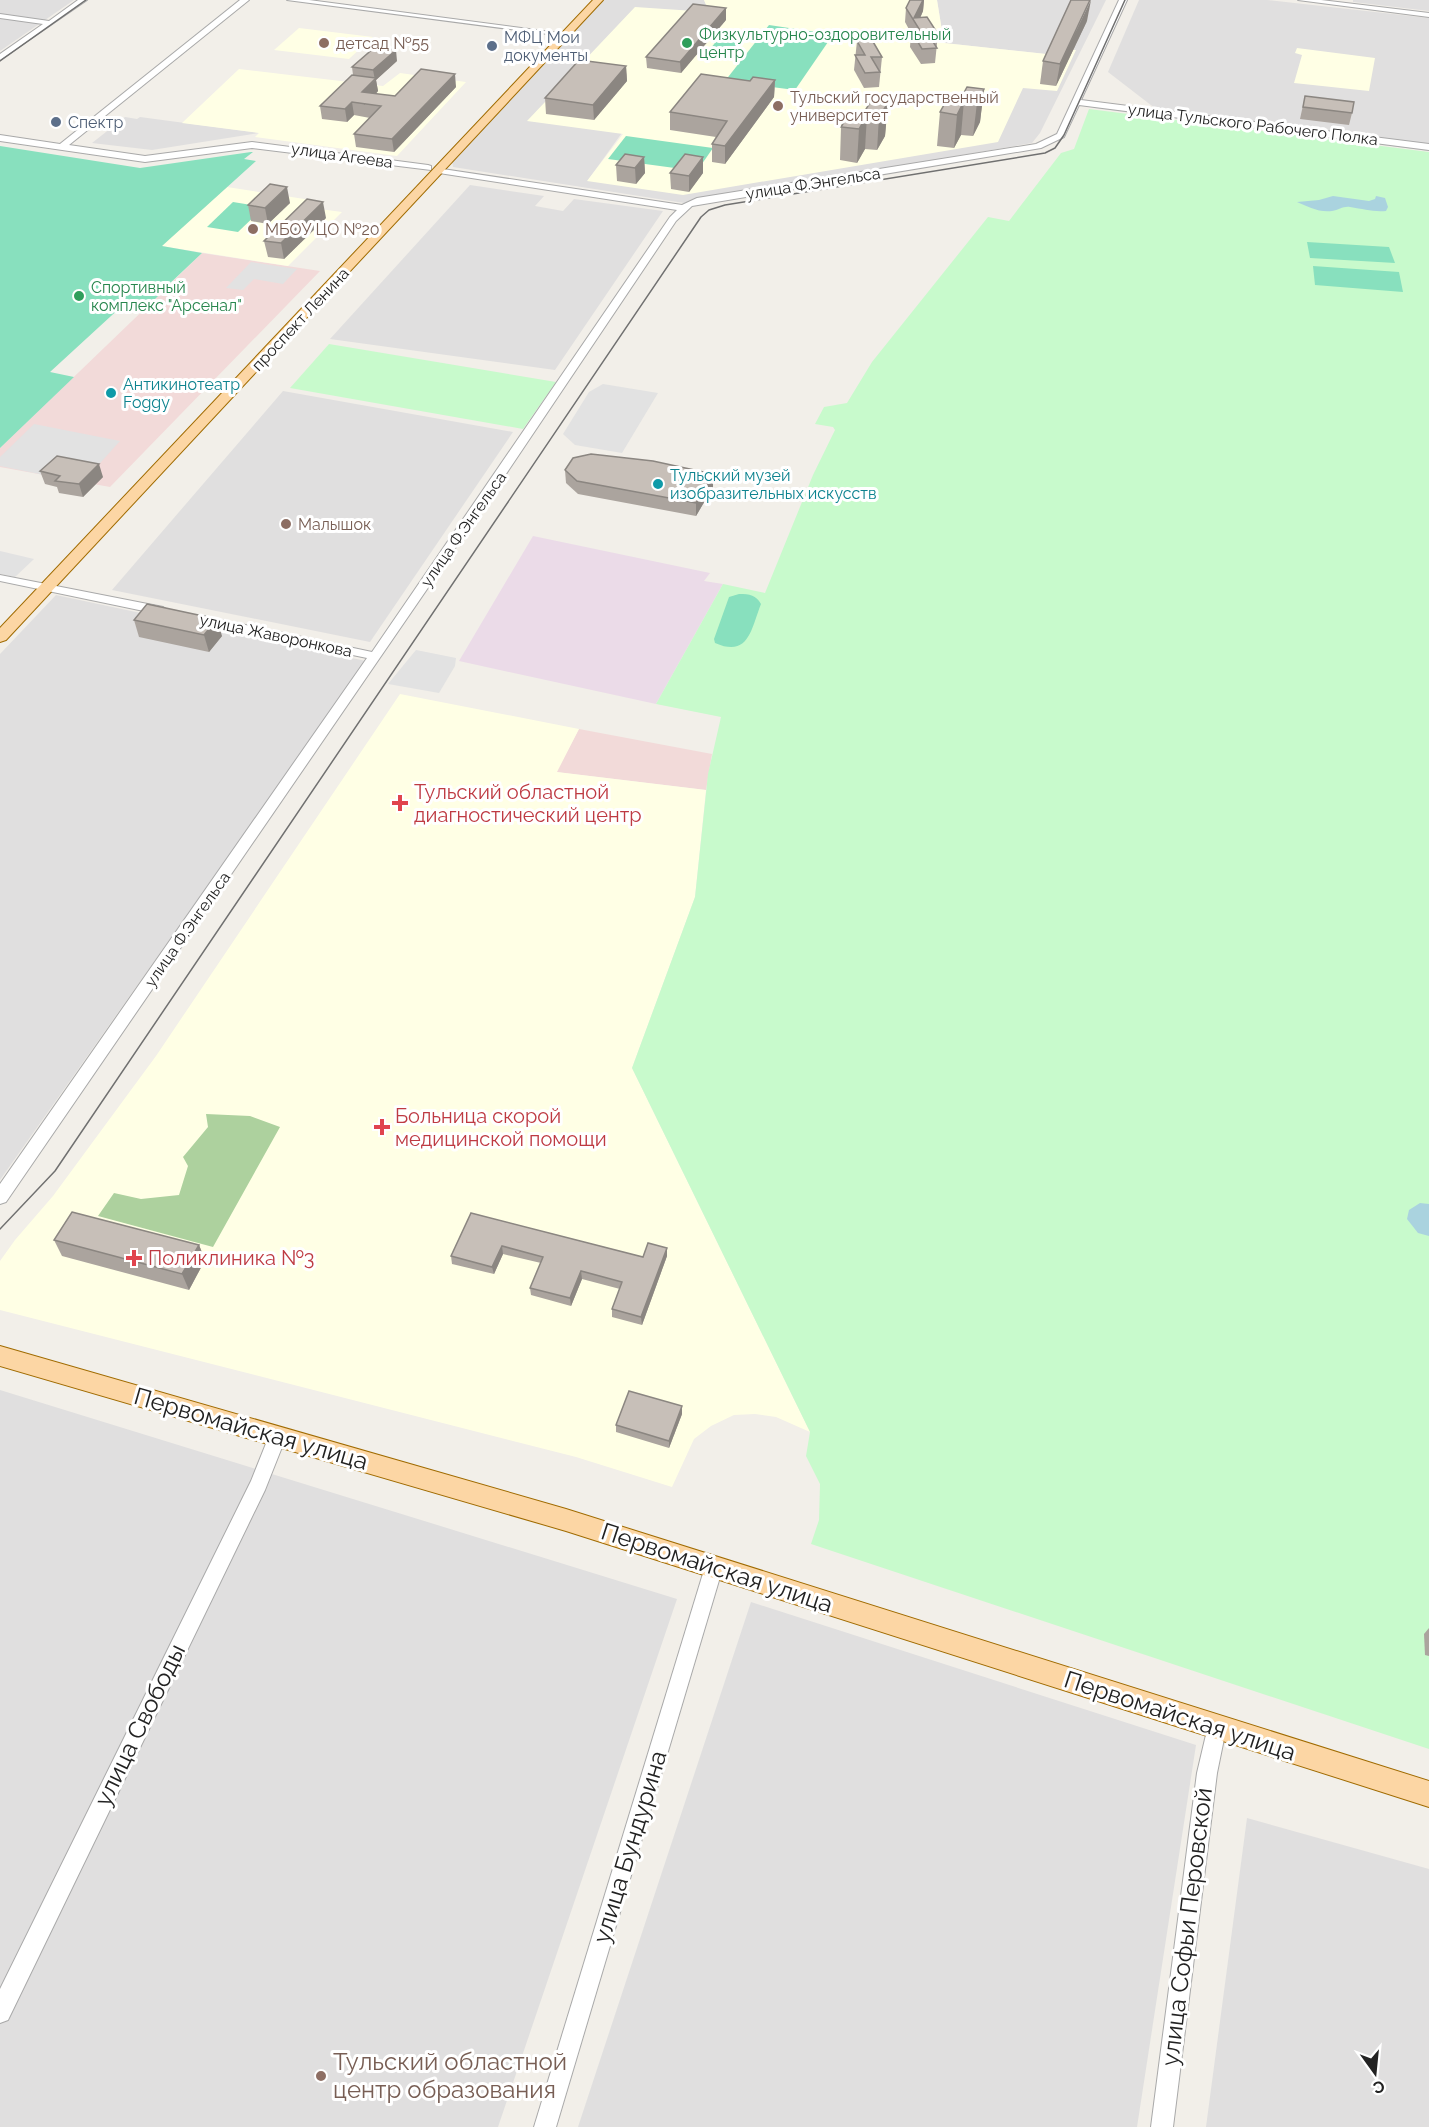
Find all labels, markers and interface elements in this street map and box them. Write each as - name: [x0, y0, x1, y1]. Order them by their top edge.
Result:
- place label: Физкультурно-оздоровительный центр: [699, 25, 951, 62]
- place label: МФЦ Мои документы: [504, 28, 588, 65]
- place label: детсад №55: [336, 34, 429, 53]
- marker: детсад №55: [317, 36, 331, 50]
- marker: Физкультурно-оздоровительный центр: [680, 36, 694, 50]
- marker: МФЦ Мои документы: [485, 39, 499, 53]
- place label: Тульский государственный университет: [790, 88, 999, 125]
- marker: Тульский государственный университет: [771, 99, 785, 113]
- street label: улица Тульского Рабочего Полка: [1127, 100, 1379, 149]
- place label: Спектр: [68, 113, 123, 132]
- marker: Спектр: [49, 115, 63, 129]
- street label: улица Агеева: [290, 139, 394, 172]
- street label: улица Ф.Энгельса: [744, 163, 882, 204]
- place label: МБОУ ЦО №20: [265, 220, 380, 239]
- marker: МБОУ ЦО №20: [246, 222, 260, 236]
- street label: проспект Ленина: [248, 264, 353, 375]
- place label: Спортивный комплекс "Арсенал": [91, 278, 242, 315]
- marker: Спортивный комплекс "Арсенал": [72, 289, 86, 303]
- place label: Антикинотеатр Foggy: [123, 375, 240, 412]
- marker: Антикинотеатр Foggy: [104, 386, 118, 400]
- place label: Тульский музей изобразительных искусств: [670, 466, 877, 503]
- street label: улица Ф.Энгельса: [417, 468, 510, 590]
- marker: Тульский музей изобразительных искусств: [651, 477, 665, 491]
- place label: Малышок: [298, 515, 371, 534]
- marker: Малышок: [279, 517, 293, 531]
- street label: улица Жаворонкова: [198, 610, 354, 661]
- place label: Тульский областной диагностический центр: [414, 780, 642, 827]
- marker: Тульский областной диагностический центр: [391, 794, 409, 812]
- street label: улица Ф.Энгельса: [141, 868, 234, 990]
- place label: Больница скорой медицинской помощи: [395, 1104, 607, 1151]
- marker: Больница скорой медицинской помощи: [373, 1118, 391, 1136]
- place label: Поликлиника №3: [148, 1246, 314, 1270]
- marker: Поликлиника №3: [125, 1249, 143, 1267]
- street label: Первомайская улица: [131, 1381, 371, 1476]
- street label: Первомайская улица: [598, 1516, 837, 1619]
- street label: улица Свободы: [88, 1639, 191, 1811]
- street label: Первомайская улица: [1061, 1664, 1300, 1767]
- street label: улица Бундурина: [586, 1747, 673, 1947]
- street label: улица Софьи Перовской: [1155, 1786, 1218, 2068]
- north arrow: [1345, 2043, 1405, 2103]
- place label: Тульский областной центр образования: [333, 2047, 567, 2104]
- marker: Тульский областной центр образования: [314, 2069, 328, 2083]
- text: С: [1371, 2076, 1387, 2098]

